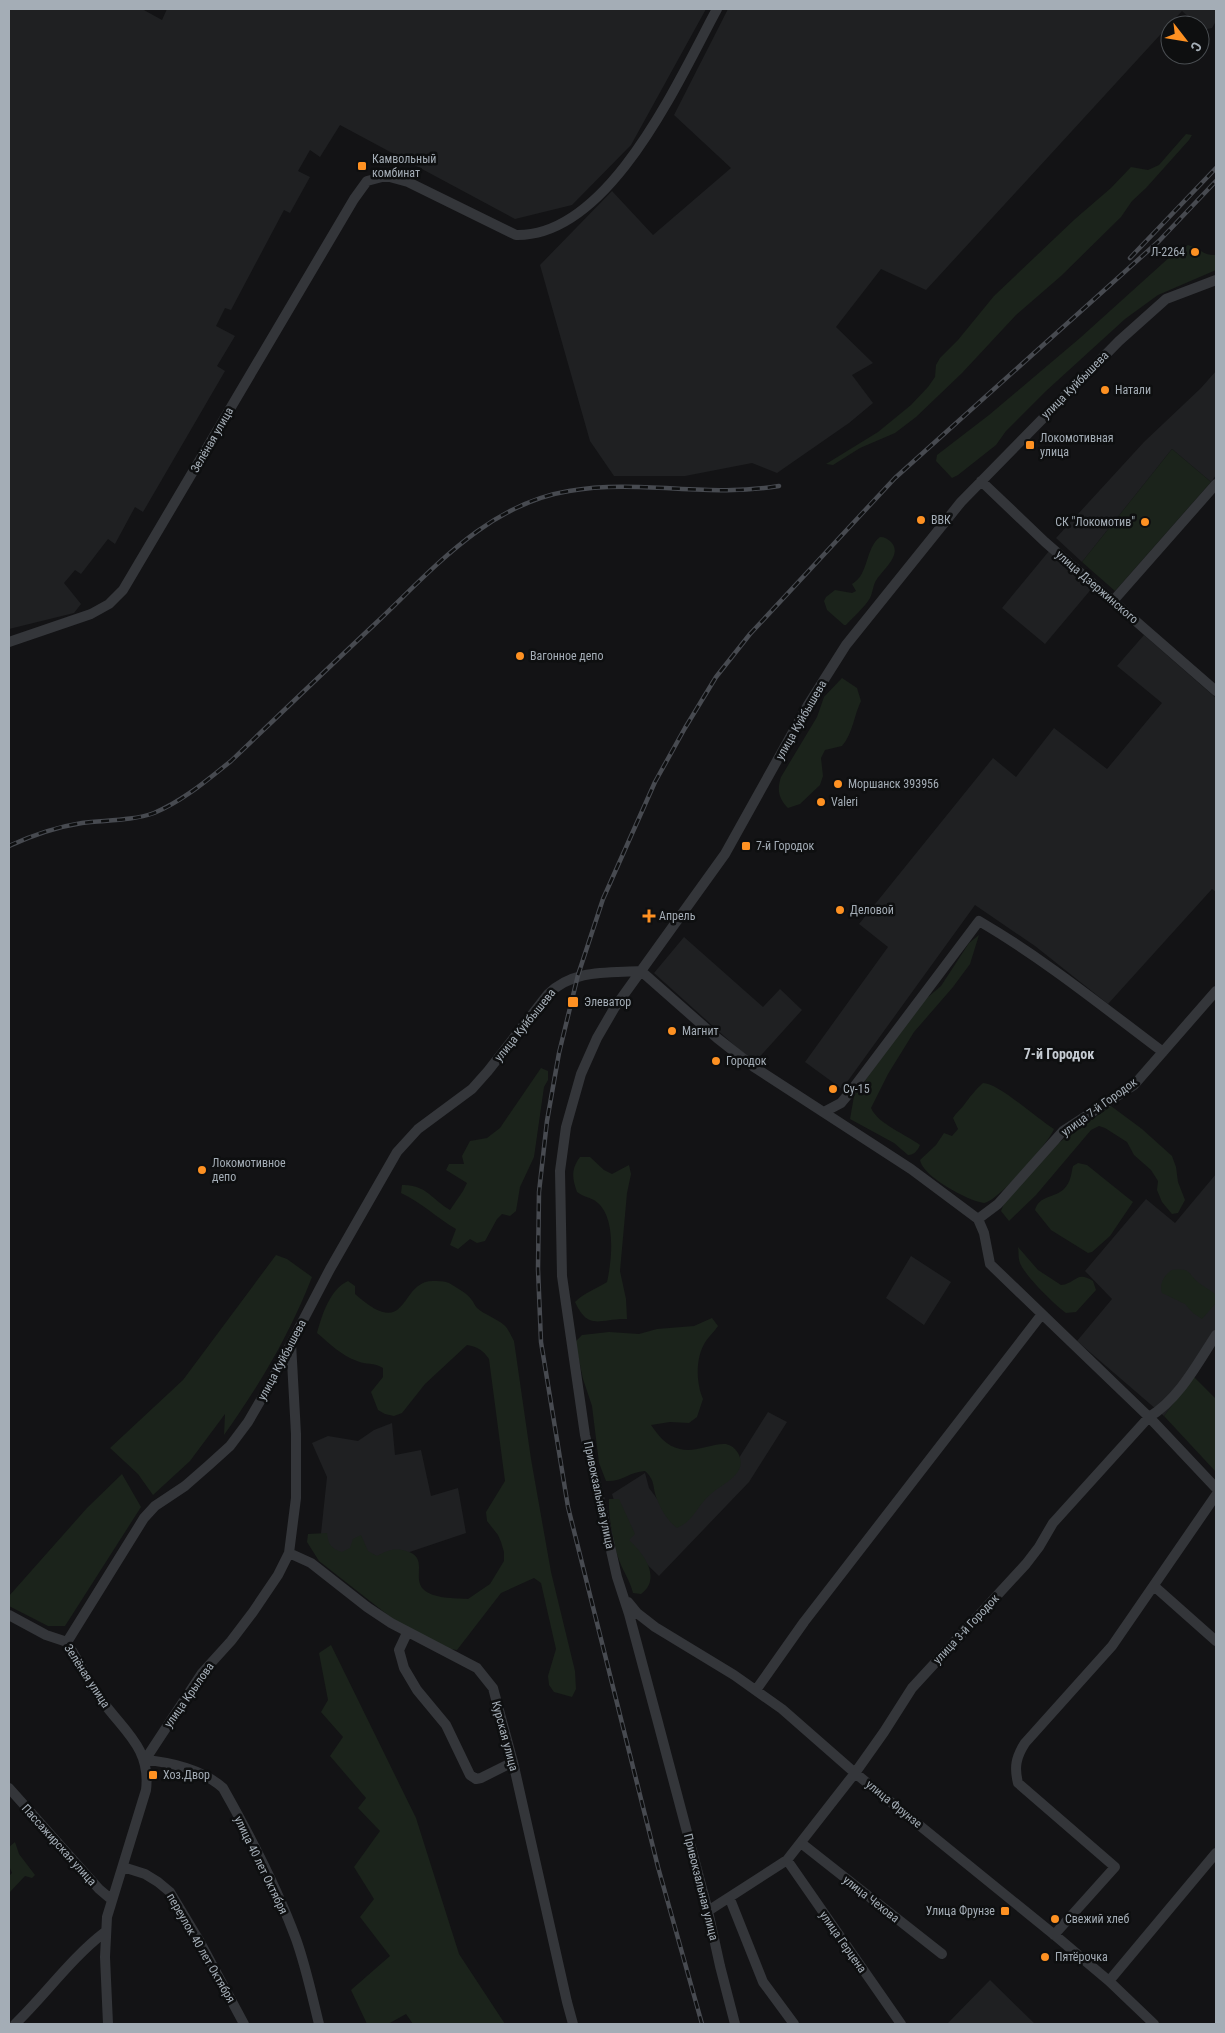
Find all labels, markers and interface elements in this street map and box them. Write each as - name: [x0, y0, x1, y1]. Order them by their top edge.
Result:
- north arrow: [1160, 15, 1210, 65]
- text: С: [1187, 39, 1205, 54]
- place label: Камвольный комбинат: [372, 152, 436, 180]
- marker: Камвольный комбинат: [356, 160, 368, 172]
- place label: Л-2264: [1151, 245, 1185, 259]
- marker: Л-2264: [1189, 246, 1201, 258]
- street label: улица Куйбышева: [1039, 348, 1112, 421]
- place label: Натали: [1115, 383, 1151, 397]
- marker: Натали: [1099, 384, 1111, 396]
- street label: Зелёная улица: [188, 405, 236, 475]
- place label: Локомотивная улица: [1040, 431, 1114, 459]
- marker: Локомотивная улица: [1024, 439, 1036, 451]
- place label: ВВК: [931, 513, 951, 527]
- marker: ВВК: [915, 514, 927, 526]
- place label: СК "Локомотив": [1055, 515, 1135, 529]
- marker: СК "Локомотив": [1139, 516, 1151, 528]
- street label: улица Дзержинского: [1053, 548, 1141, 626]
- place label: Вагонное депо: [530, 649, 603, 663]
- marker: Вагонное депо: [514, 650, 526, 662]
- street label: улица Куйбышева: [773, 678, 829, 762]
- place label: Моршанск 393956: [848, 777, 939, 791]
- marker: Моршанск 393956: [832, 778, 844, 790]
- place label: Valeri: [831, 795, 858, 809]
- marker: Valeri: [815, 796, 827, 808]
- place label: 7-й Городок: [756, 839, 815, 853]
- marker: 7-й Городок: [740, 840, 752, 852]
- place label: Деловой: [850, 903, 894, 917]
- marker: Деловой: [834, 904, 846, 916]
- place label: Апрель: [659, 909, 696, 923]
- marker: Апрель: [643, 910, 655, 922]
- street label: улица Куйбышева: [491, 986, 559, 1064]
- marker: Элеватор: [566, 995, 580, 1009]
- place label: Элеватор: [584, 995, 631, 1009]
- place label: Магнит: [682, 1024, 719, 1038]
- marker: Магнит: [666, 1025, 678, 1037]
- district label: 7-й Городок: [1024, 1046, 1094, 1062]
- place label: Городок: [726, 1054, 767, 1068]
- marker: Городок: [710, 1055, 722, 1067]
- street label: улица 7-й Городок: [1058, 1075, 1140, 1139]
- place label: Су-15: [843, 1082, 870, 1096]
- marker: Су-15: [827, 1083, 839, 1095]
- place label: Локомотивное депо: [212, 1156, 286, 1184]
- marker: Локомотивное депо: [196, 1164, 208, 1176]
- street label: улица Куйбышева: [255, 1317, 309, 1403]
- street label: Привокзальная улица: [581, 1440, 617, 1550]
- street label: улица 3-й Городок: [930, 1591, 1002, 1667]
- street label: Зелёная улица: [61, 1642, 113, 1711]
- street label: улица Крылова: [161, 1659, 217, 1730]
- street label: Курская улица: [489, 1699, 521, 1773]
- place label: Хоз.Двор: [163, 1768, 210, 1782]
- marker: Хоз.Двор: [147, 1769, 159, 1781]
- street label: улица Фрунзе: [863, 1777, 925, 1831]
- street label: Пассажирская улица: [19, 1801, 99, 1889]
- street label: улица 40 лет Октября: [231, 1814, 291, 1916]
- street label: Привокзальная улица: [681, 1832, 721, 1942]
- street label: улица Чехова: [840, 1873, 902, 1925]
- street label: переулок 40 лет Октября: [164, 1891, 238, 2005]
- place label: Улица Фрунзе: [926, 1904, 995, 1918]
- marker: Улица Фрунзе: [999, 1905, 1011, 1917]
- street label: улица Герцена: [817, 1909, 869, 1976]
- place label: Свежий хлеб: [1065, 1912, 1129, 1926]
- marker: Свежий хлеб: [1049, 1913, 1061, 1925]
- place label: Пятёрочка: [1055, 1950, 1108, 1964]
- marker: Пятёрочка: [1039, 1951, 1051, 1963]

